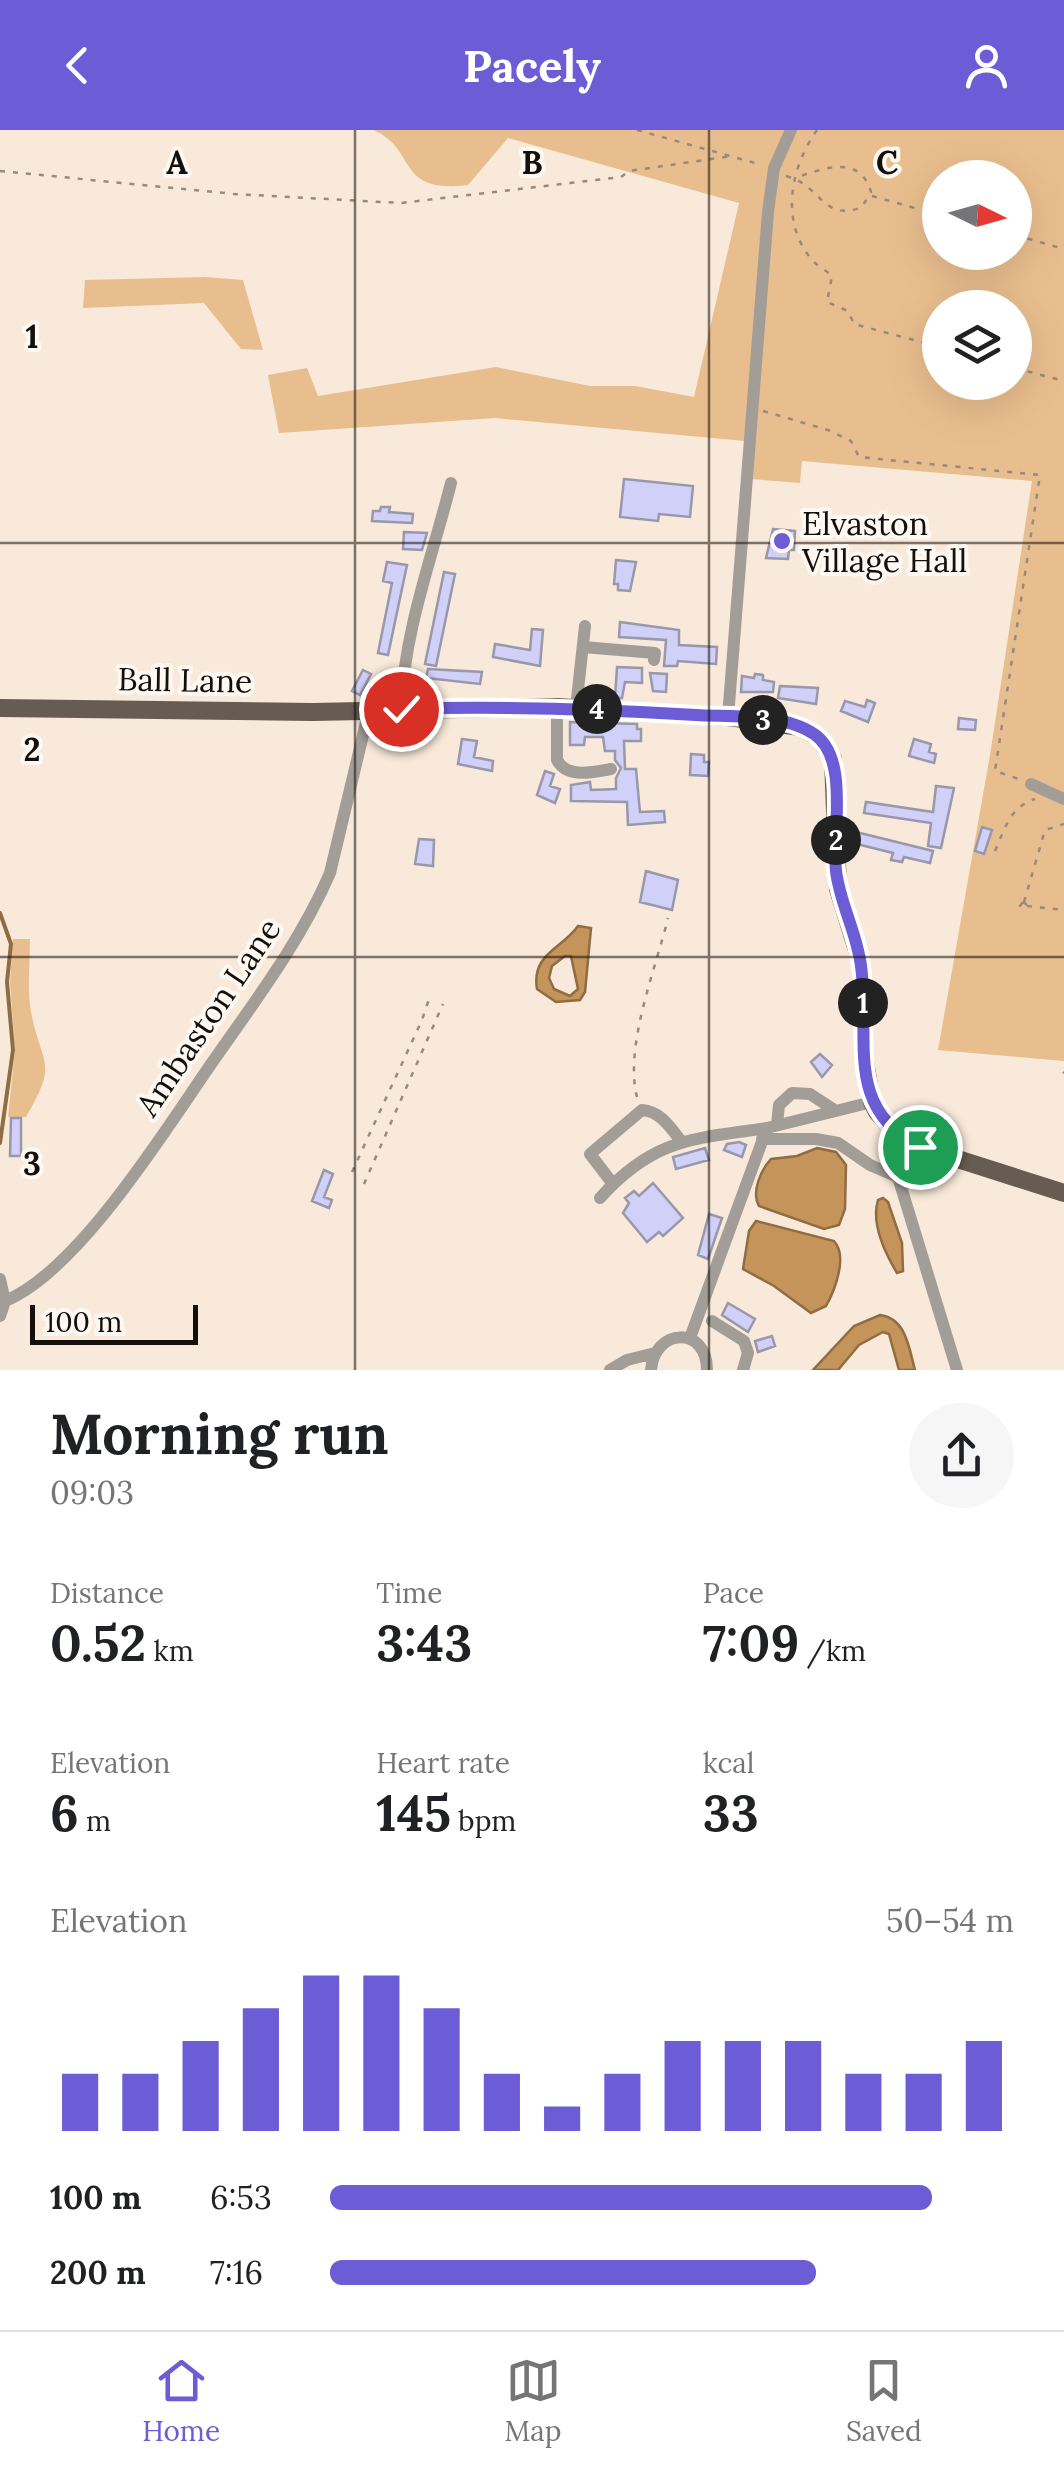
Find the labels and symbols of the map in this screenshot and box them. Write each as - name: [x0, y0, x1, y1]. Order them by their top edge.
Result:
- text: A: [166, 142, 188, 183]
- text: B: [521, 142, 543, 183]
- text: C: [876, 142, 898, 183]
- north arrow: [922, 160, 1032, 270]
- text: 1: [26, 316, 39, 357]
- place label: Elvaston Village Hall: [801, 503, 967, 581]
- marker: Elvaston Village Hall: [771, 530, 793, 552]
- street label: Ball Lane: [117, 658, 253, 702]
- pin: [359, 667, 444, 752]
- pin: 4: [572, 684, 622, 734]
- pin: 3: [738, 695, 788, 745]
- text: 2: [23, 729, 41, 770]
- pin: 2: [811, 815, 861, 865]
- street label: Ambaston Lane: [126, 910, 289, 1125]
- pin: 1: [838, 978, 888, 1028]
- pin: [878, 1105, 963, 1190]
- text: 3: [23, 1143, 41, 1184]
- scale bar: [30, 1300, 198, 1344]

